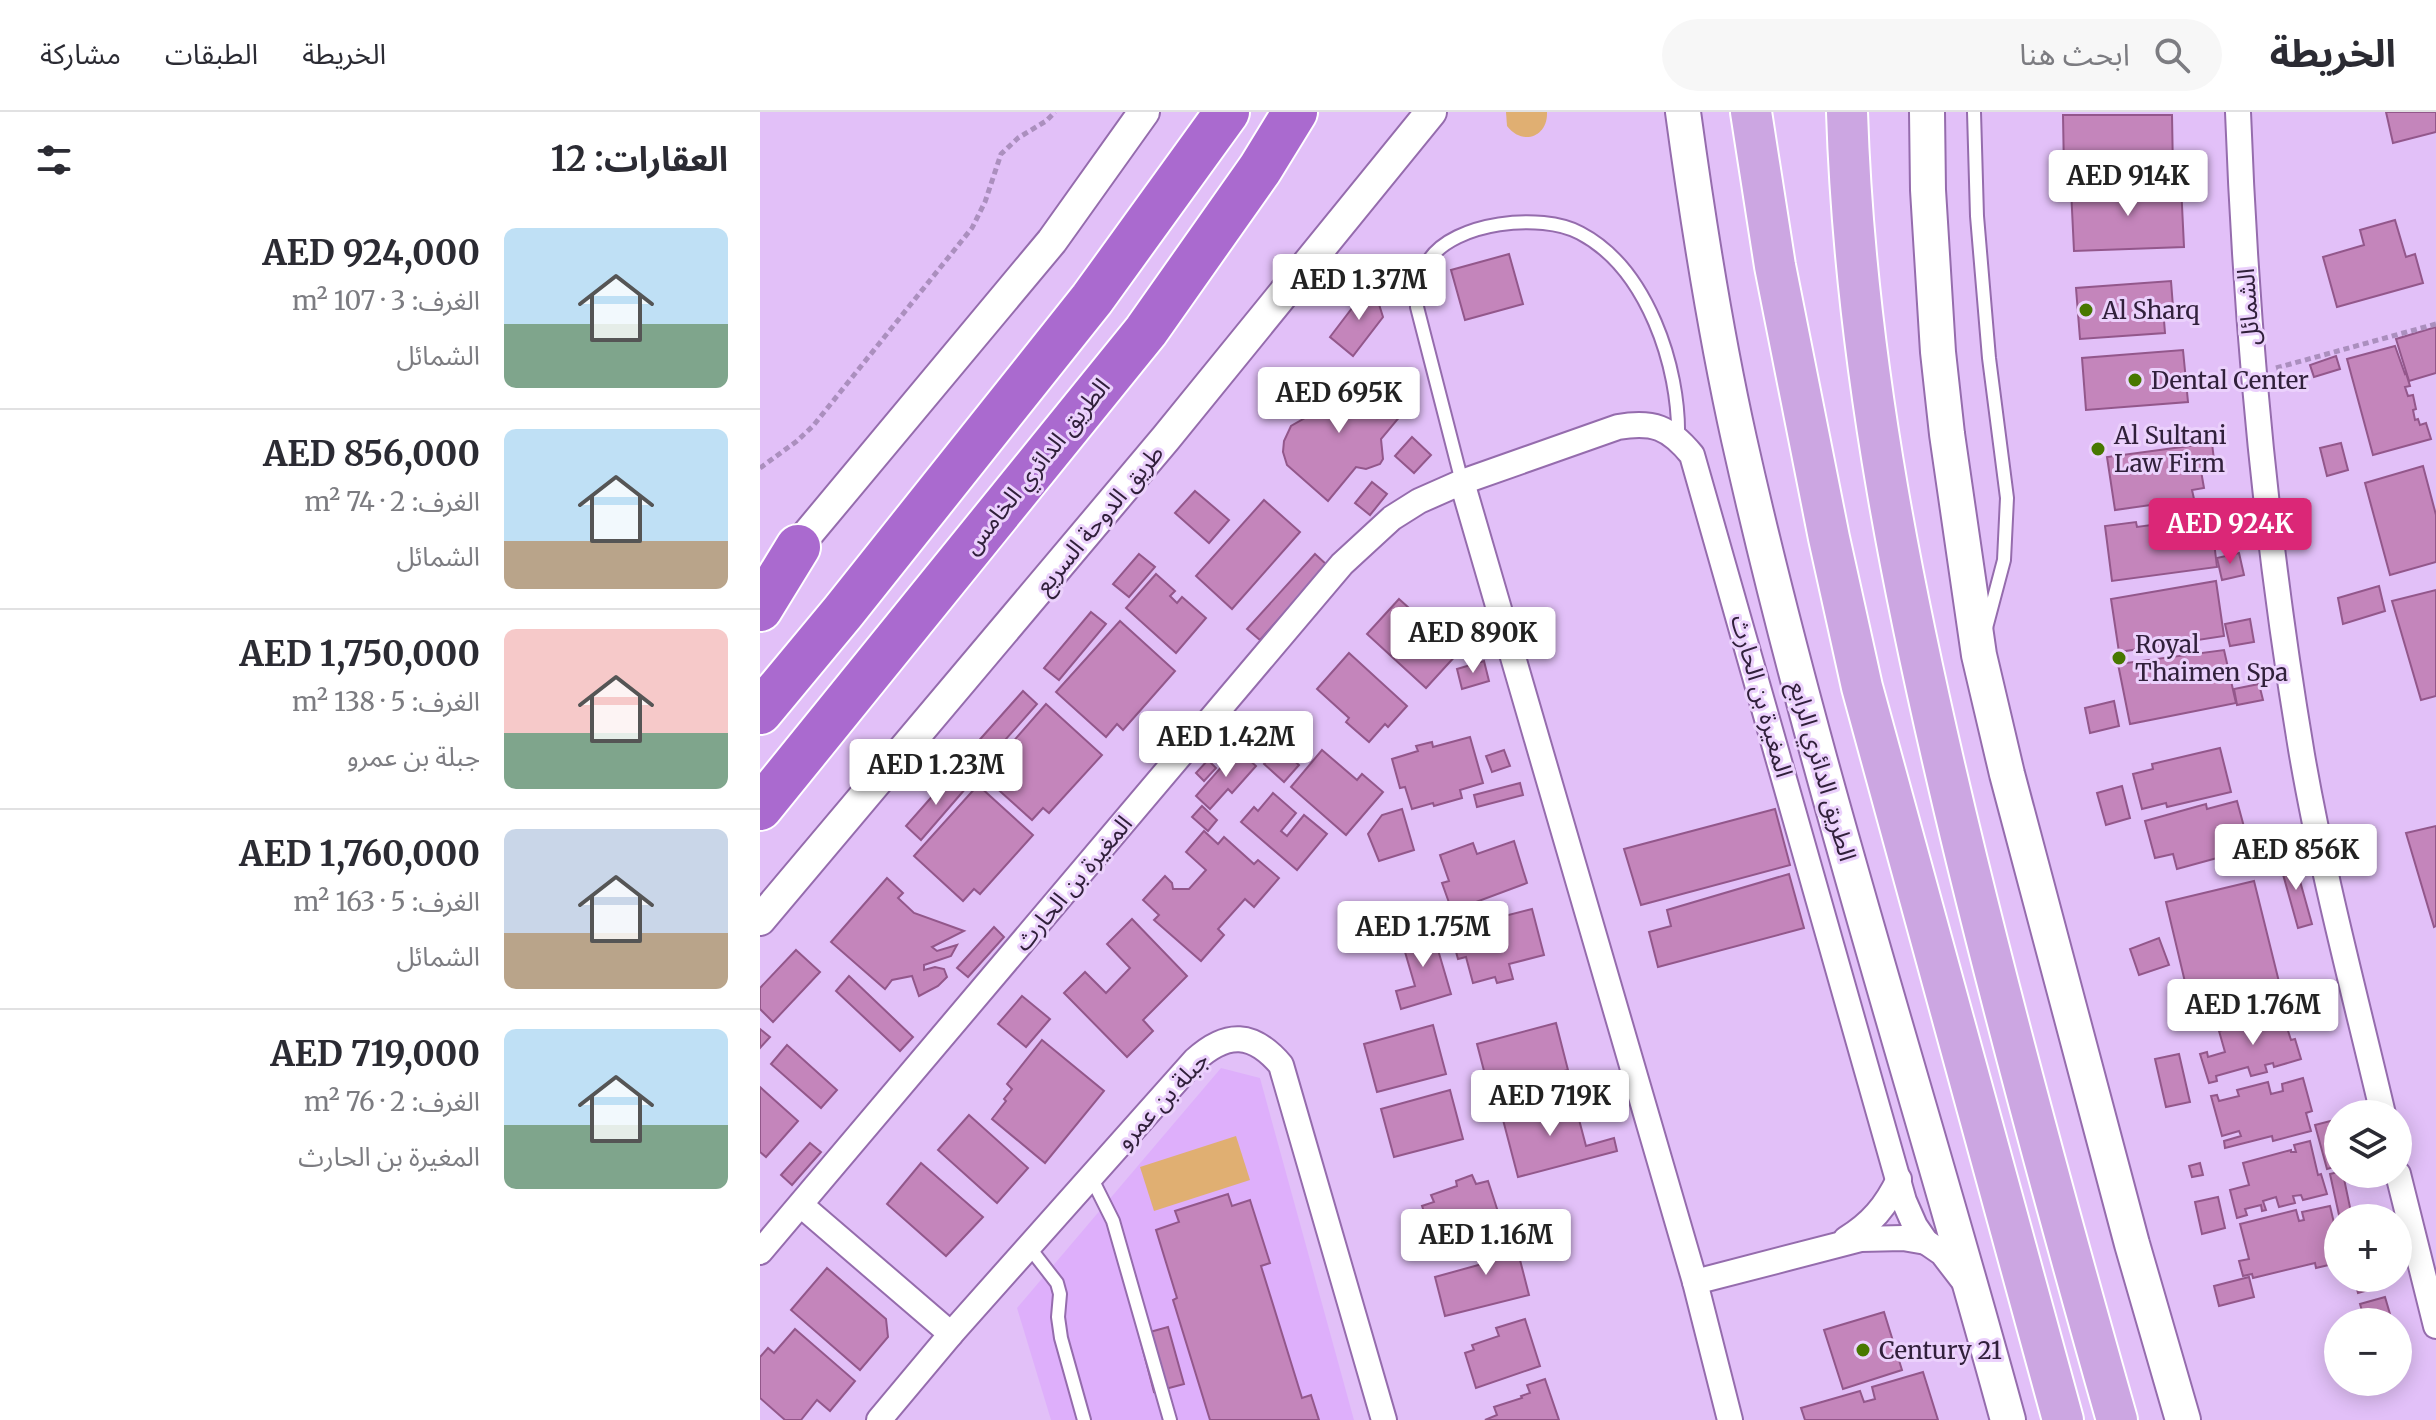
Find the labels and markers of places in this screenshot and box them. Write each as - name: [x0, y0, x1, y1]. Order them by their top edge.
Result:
- pin: AED 914K: [2045, 150, 2211, 218]
- pin: AED 1.37M: [1267, 254, 1451, 322]
- place label: Al Sharq: [2101, 295, 2200, 326]
- marker: Al Sharq: [2077, 301, 2095, 319]
- place label: Dental Center: [2151, 365, 2309, 396]
- pin: AED 695K: [1256, 367, 1422, 435]
- marker: Dental Center: [2126, 371, 2144, 389]
- place label: Al Sultani Law Firm: [2113, 420, 2227, 479]
- marker: Al Sultani Law Firm: [2089, 440, 2107, 458]
- pin: AED 924K: [2147, 498, 2313, 566]
- pin: AED 890K: [1390, 607, 1556, 675]
- place label: Royal Thaimen Spa: [2135, 629, 2288, 688]
- marker: Royal Thaimen Spa: [2110, 649, 2128, 667]
- pin: AED 1.42M: [1134, 711, 1318, 779]
- pin: AED 1.23M: [844, 739, 1028, 807]
- pin: AED 856K: [2213, 824, 2379, 892]
- pin: AED 1.75M: [1331, 901, 1515, 969]
- pin: AED 1.76M: [2161, 979, 2345, 1047]
- pin: AED 719K: [1467, 1070, 1633, 1138]
- pin: AED 1.16M: [1394, 1209, 1578, 1277]
- place label: Century 21: [1879, 1335, 2002, 1366]
- marker: Century 21: [1854, 1341, 1872, 1359]

